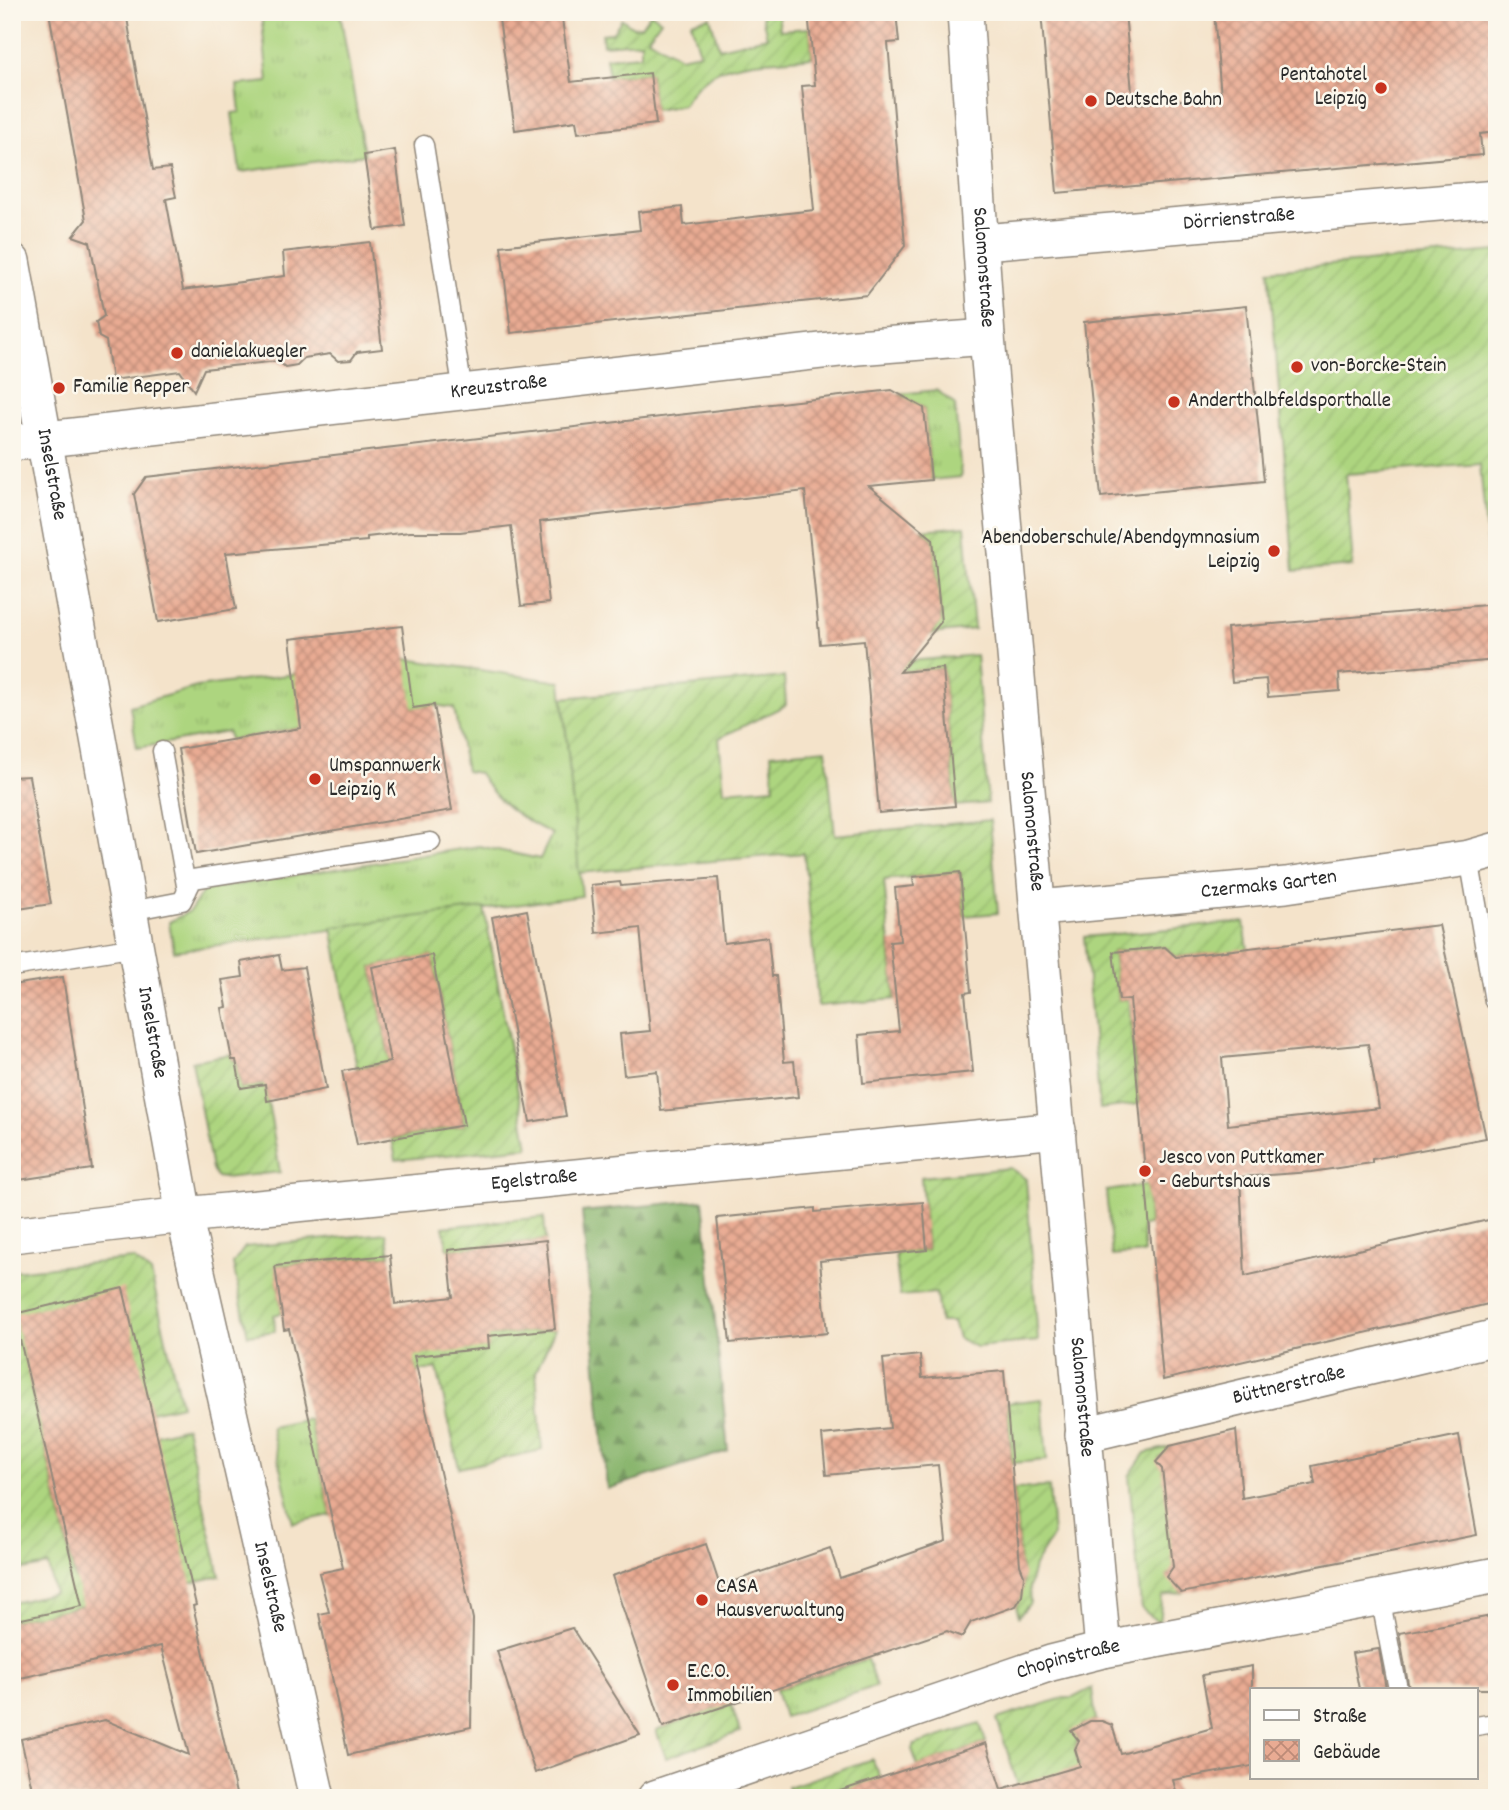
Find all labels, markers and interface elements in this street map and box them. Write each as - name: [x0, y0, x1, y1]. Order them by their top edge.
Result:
- place label: Pentahotel Leipzig: [1280, 61, 1367, 115]
- marker: Pentahotel Leipzig: [1373, 80, 1389, 96]
- place label: Deutsche Bahn: [1105, 86, 1222, 116]
- marker: Deutsche Bahn: [1083, 93, 1099, 109]
- street label: Dörrienstraße: [1182, 200, 1296, 240]
- street label: Salomonstraße: [963, 206, 1001, 329]
- place label: danielakuegler: [191, 338, 307, 368]
- marker: danielakuegler: [169, 345, 185, 361]
- place label: von-Borcke-Stein: [1311, 352, 1446, 382]
- marker: von-Borcke-Stein: [1289, 359, 1305, 375]
- street label: Kreuzstraße: [449, 367, 549, 408]
- place label: Familie Repper: [73, 373, 189, 403]
- marker: Familie Repper: [51, 380, 67, 396]
- place label: Anderthalbfeldsporthalle: [1188, 387, 1391, 417]
- marker: Anderthalbfeldsporthalle: [1166, 394, 1182, 410]
- street label: Inselstraße: [28, 426, 73, 523]
- place label: Abendoberschule/Abendgymnasium Leipzig: [982, 524, 1260, 578]
- marker: Abendoberschule/Abendgymnasium Leipzig: [1266, 543, 1282, 559]
- place label: Umspannwerk Leipzig K: [329, 752, 441, 806]
- street label: Salomonstraße: [1010, 770, 1051, 893]
- marker: Umspannwerk Leipzig K: [307, 771, 323, 787]
- street label: Czermaks Garten: [1199, 863, 1339, 908]
- street label: Inselstraße: [128, 984, 174, 1081]
- place label: Jesco von Puttkamer - Geburtshaus: [1159, 1144, 1324, 1198]
- street label: Egelstraße: [490, 1162, 579, 1200]
- marker: Jesco von Puttkamer - Geburtshaus: [1137, 1163, 1153, 1179]
- street label: Salomonstraße: [1060, 1336, 1101, 1458]
- street label: Büttnerstraße: [1230, 1358, 1349, 1414]
- street label: Inselstraße: [244, 1538, 294, 1636]
- place label: CASA Hausverwaltung: [716, 1573, 844, 1627]
- marker: CASA Hausverwaltung: [694, 1592, 710, 1608]
- street label: Chopinstraße: [1013, 1632, 1123, 1689]
- place label: E.C.O. Immobilien: [687, 1658, 772, 1712]
- marker: E.C.O. Immobilien: [665, 1677, 681, 1693]
- legend: [1250, 1688, 1478, 1778]
- text: Straße: [1313, 1703, 1367, 1733]
- text: Gebäude: [1313, 1739, 1381, 1769]

